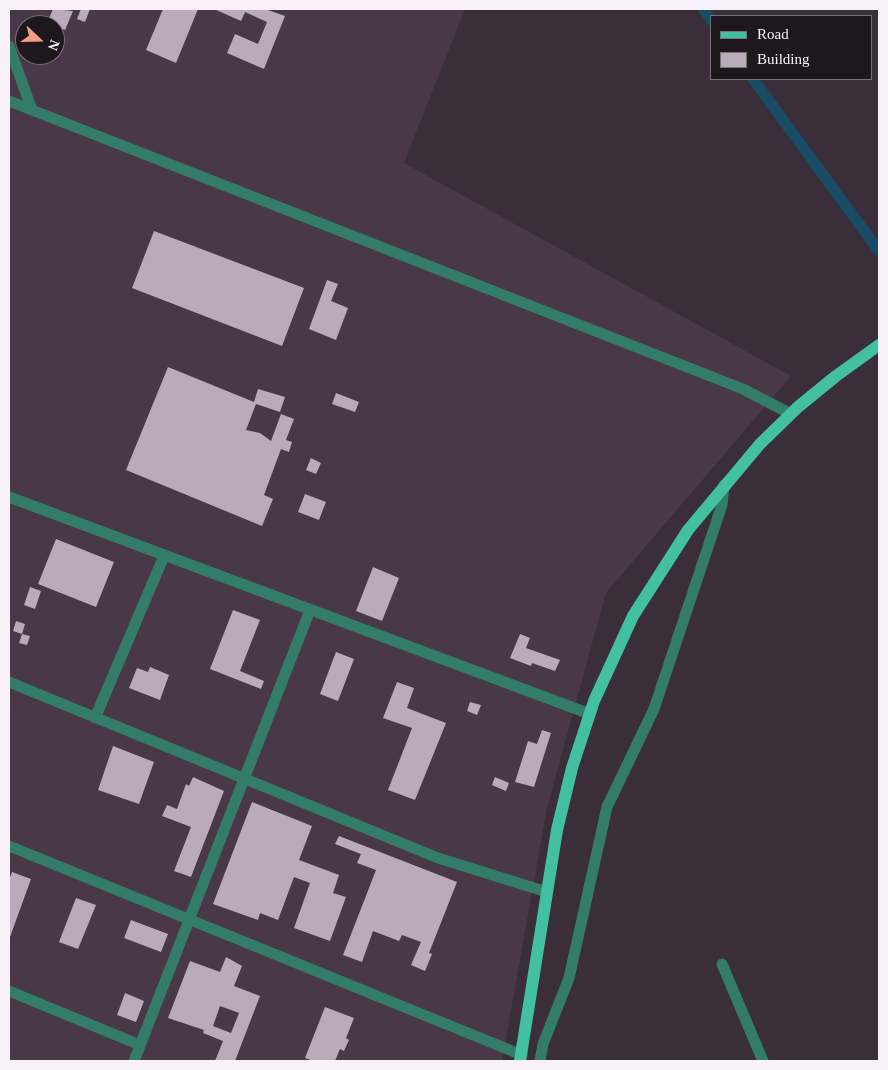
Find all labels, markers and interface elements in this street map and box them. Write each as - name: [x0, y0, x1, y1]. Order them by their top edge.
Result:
- north arrow: [15, 15, 65, 65]
- legend: [710, 15, 873, 80]
- text: Road: [757, 26, 789, 42]
- text: N: [45, 38, 62, 53]
- text: Building: [757, 51, 810, 67]

